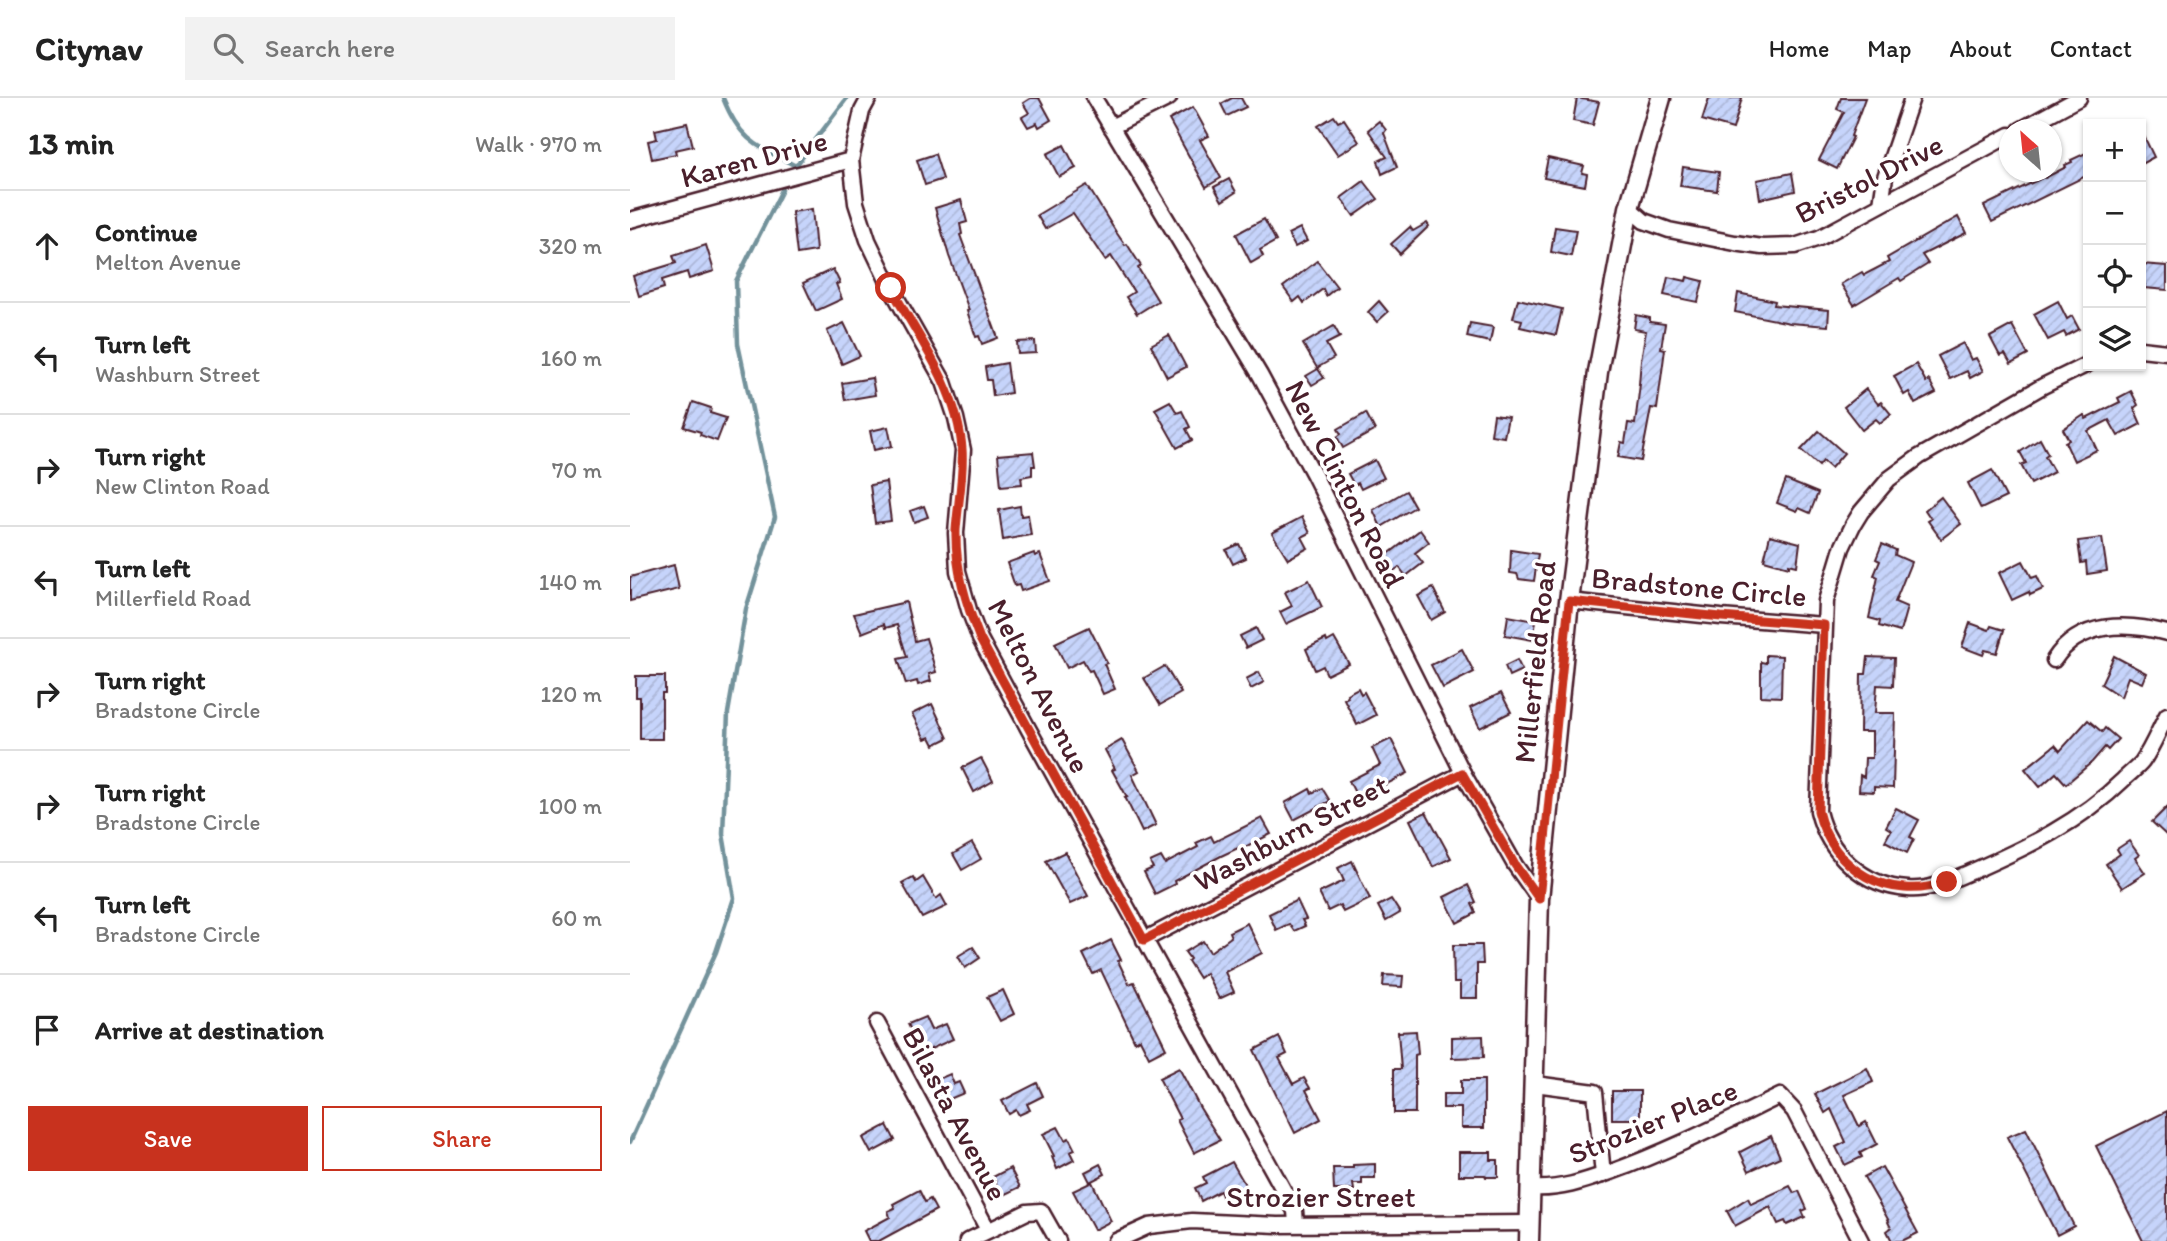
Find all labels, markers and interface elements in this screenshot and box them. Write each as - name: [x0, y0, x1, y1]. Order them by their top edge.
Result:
- search box: [185, 17, 675, 80]
- text: Citynav: [35, 29, 143, 68]
- icon: search: [209, 29, 247, 67]
- text: Search here: [265, 32, 395, 64]
- text: Home: [1769, 34, 1829, 63]
- text: Map: [1867, 34, 1911, 63]
- text: About: [1949, 34, 2012, 63]
- text: Contact: [2050, 34, 2132, 63]
- north arrow: [1999, 119, 2062, 182]
- map controls: [2083, 119, 2146, 371]
- button: +: [2083, 119, 2146, 182]
- street label: Karen Drive: [676, 121, 831, 196]
- text: 13 min: [28, 125, 114, 162]
- street label: Bristol Drive: [1789, 126, 1949, 232]
- text: Walk · 970 m: [475, 130, 602, 158]
- button: −: [2083, 182, 2146, 245]
- text: Continue: [95, 216, 198, 248]
- icon: ahead: [28, 227, 66, 265]
- text: 320 m: [539, 232, 602, 260]
- button: locate: [2083, 245, 2146, 308]
- text: Melton Avenue: [95, 248, 241, 276]
- route start: [875, 272, 906, 303]
- button: layers: [2083, 308, 2146, 371]
- text: Turn left: [95, 328, 191, 360]
- icon: left: [28, 339, 66, 377]
- text: 160 m: [540, 344, 602, 372]
- text: Washburn Street: [95, 360, 260, 388]
- street label: New Clinton Road: [1277, 374, 1414, 594]
- text: Turn right: [95, 440, 206, 472]
- icon: right: [28, 451, 66, 489]
- text: 70 m: [552, 456, 602, 484]
- text: New Clinton Road: [95, 472, 270, 500]
- text: Turn left: [95, 552, 191, 584]
- street label: Millerfield Road: [1505, 559, 1564, 765]
- street label: Bradstone Circle: [1590, 559, 1808, 614]
- icon: left: [28, 563, 66, 601]
- text: 140 m: [539, 568, 602, 596]
- text: Millerfield Road: [95, 584, 251, 612]
- street label: Melton Avenue: [980, 592, 1099, 779]
- text: Turn right: [95, 664, 206, 696]
- icon: right: [28, 675, 66, 713]
- text: 120 m: [541, 680, 602, 708]
- text: Bradstone Circle: [95, 696, 261, 724]
- street label: Washburn Street: [1187, 766, 1395, 899]
- text: Turn right: [95, 776, 206, 808]
- icon: right: [28, 787, 66, 825]
- text: 100 m: [538, 792, 602, 820]
- text: Bradstone Circle: [95, 808, 261, 836]
- route end: [1931, 866, 1962, 897]
- text: Turn left: [95, 888, 191, 920]
- icon: left: [28, 899, 66, 937]
- text: 60 m: [551, 904, 602, 932]
- text: Bradstone Circle: [95, 920, 261, 948]
- icon: arrive: [28, 1011, 66, 1049]
- text: Arrive at destination: [95, 1014, 324, 1046]
- street label: Bilasta Avenue: [894, 1021, 1017, 1207]
- street label: Strozier Place: [1563, 1071, 1743, 1172]
- button: Save: [28, 1106, 308, 1171]
- button: Share: [322, 1106, 602, 1171]
- street label: Strozier Street: [1226, 1178, 1416, 1215]

